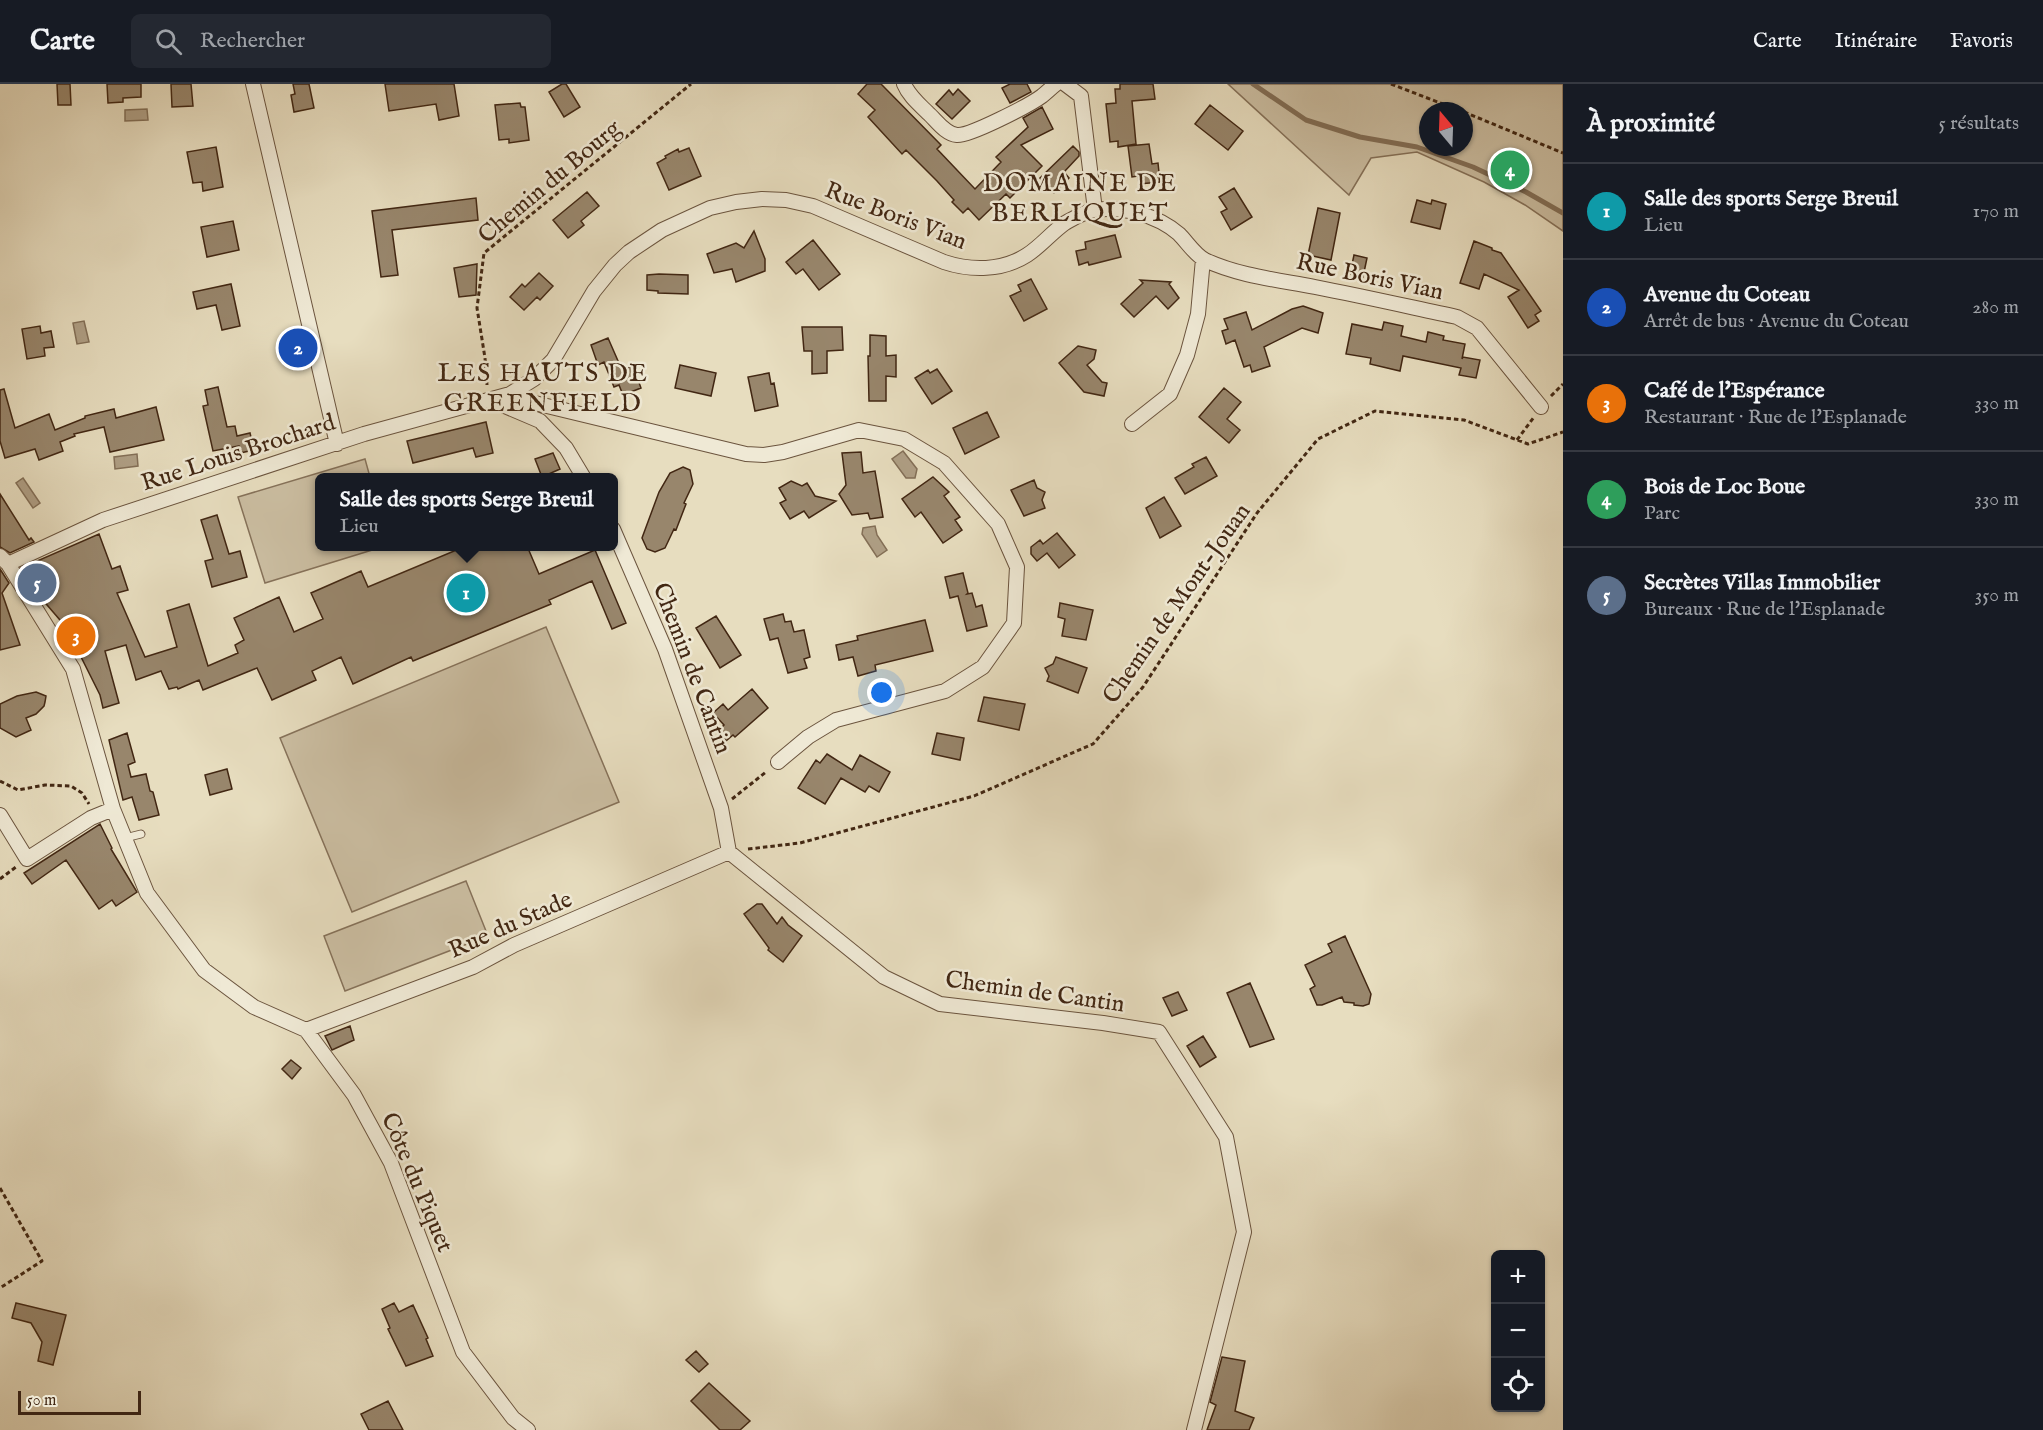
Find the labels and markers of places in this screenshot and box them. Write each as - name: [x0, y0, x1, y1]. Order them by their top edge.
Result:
- pin: 4: [1490, 148, 1530, 193]
- pin: 2: [278, 326, 318, 370]
- pin: 5: [18, 560, 57, 606]
- pin: 1: [446, 570, 486, 616]
- pin: 3: [56, 614, 96, 658]

